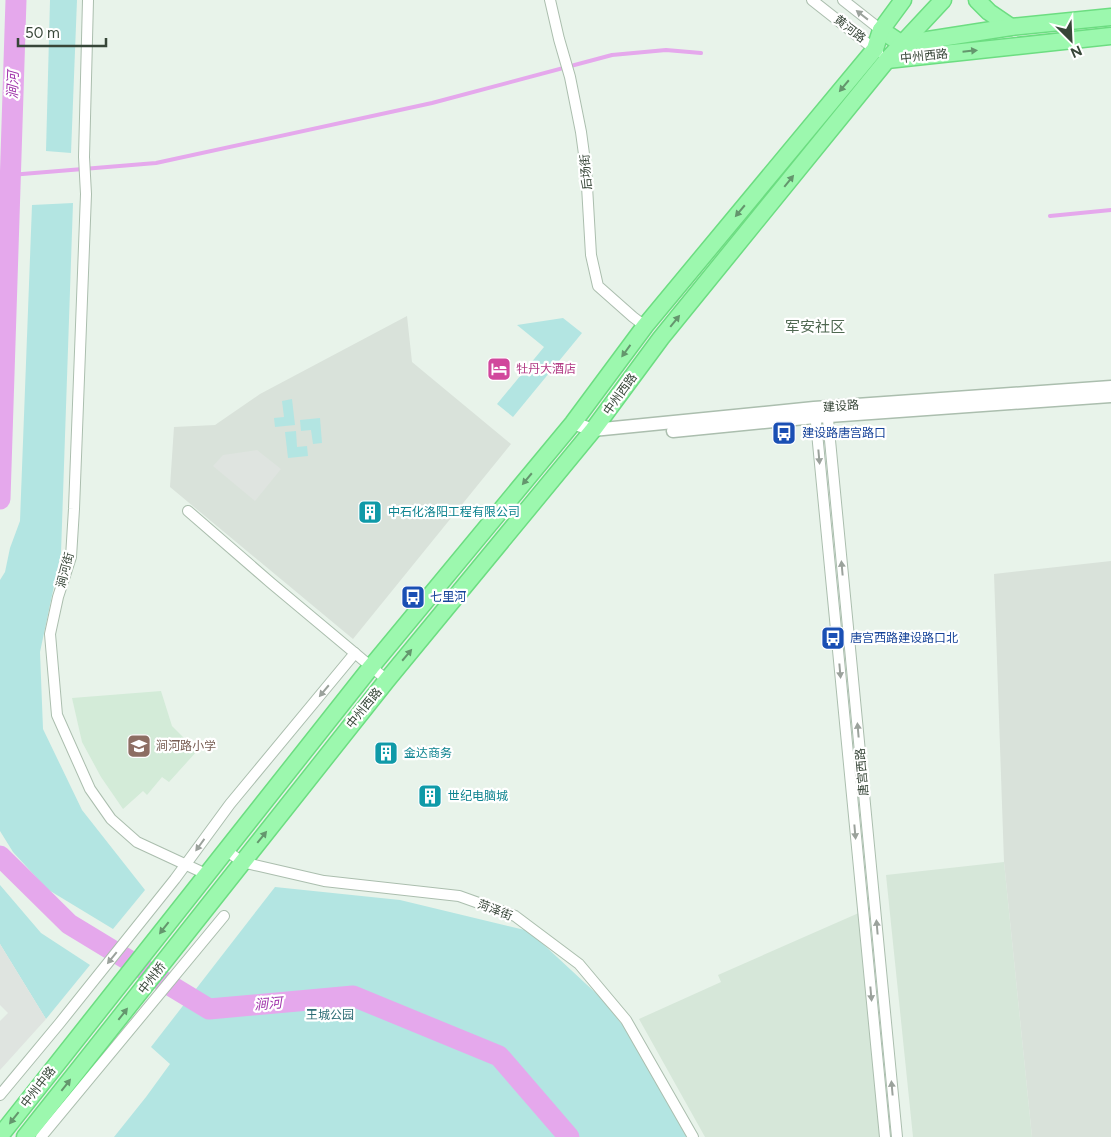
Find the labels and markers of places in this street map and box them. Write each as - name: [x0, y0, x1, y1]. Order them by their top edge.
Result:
- hotel icon: 牡丹大酒店: [486, 356, 512, 382]
- place label: 牡丹大酒店: [516, 362, 576, 376]
- bus stop icon: 建设路唐宫路口: [771, 420, 797, 446]
- place label: 建设路唐宫路口: [802, 426, 886, 440]
- building icon: 中石化洛阳工程有限公司: [357, 499, 383, 525]
- place label: 中石化洛阳工程有限公司: [388, 505, 520, 519]
- bus stop icon: 七里河: [400, 584, 426, 610]
- place label: 七里河: [430, 590, 466, 604]
- bus stop icon: 唐宫西路建设路口北: [820, 625, 846, 651]
- place label: 唐宫西路建设路口北: [850, 631, 958, 645]
- school or university icon: 涧河路小学: [126, 733, 152, 759]
- place label: 涧河路小学: [156, 739, 216, 753]
- building icon: 金达商务: [373, 740, 399, 766]
- place label: 金达商务: [404, 746, 452, 760]
- building icon: 世纪电脑城: [417, 783, 443, 809]
- place label: 世纪电脑城: [448, 789, 508, 803]

